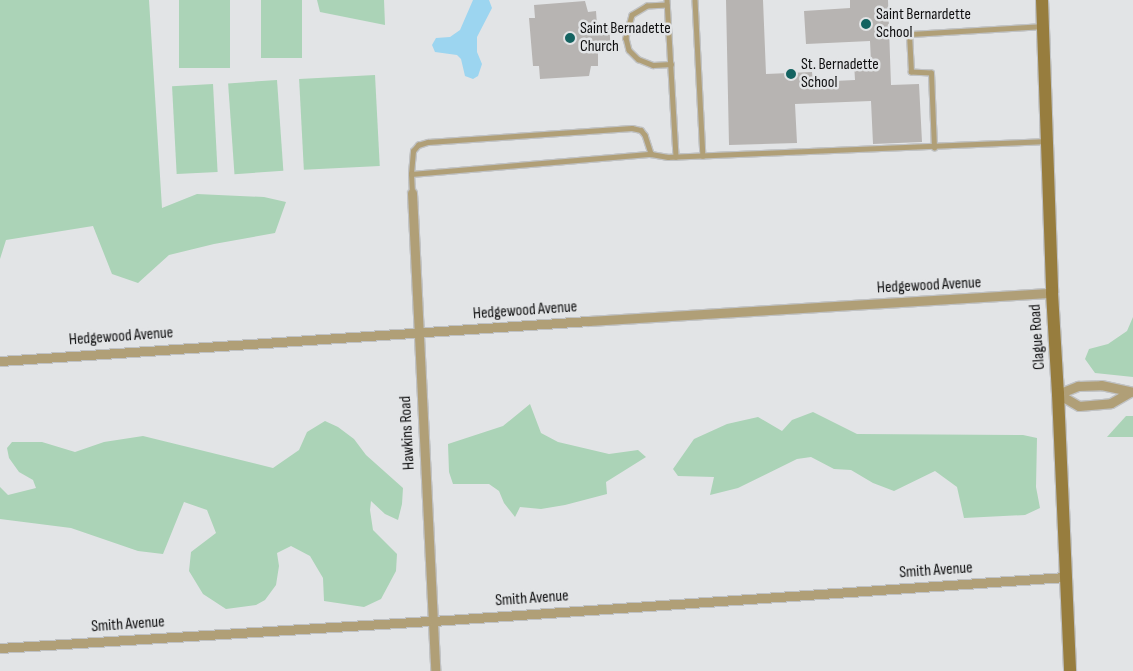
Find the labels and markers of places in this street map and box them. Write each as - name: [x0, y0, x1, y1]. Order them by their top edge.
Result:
- place label: Saint Bernardette School: [876, 5, 971, 43]
- marker: Saint Bernardette School: [860, 18, 872, 30]
- place label: Saint Bernadette Church: [580, 19, 671, 57]
- marker: Saint Bernadette Church: [564, 32, 576, 44]
- place label: St. Bernadette School: [801, 55, 879, 93]
- marker: St. Bernadette School: [785, 68, 797, 80]

